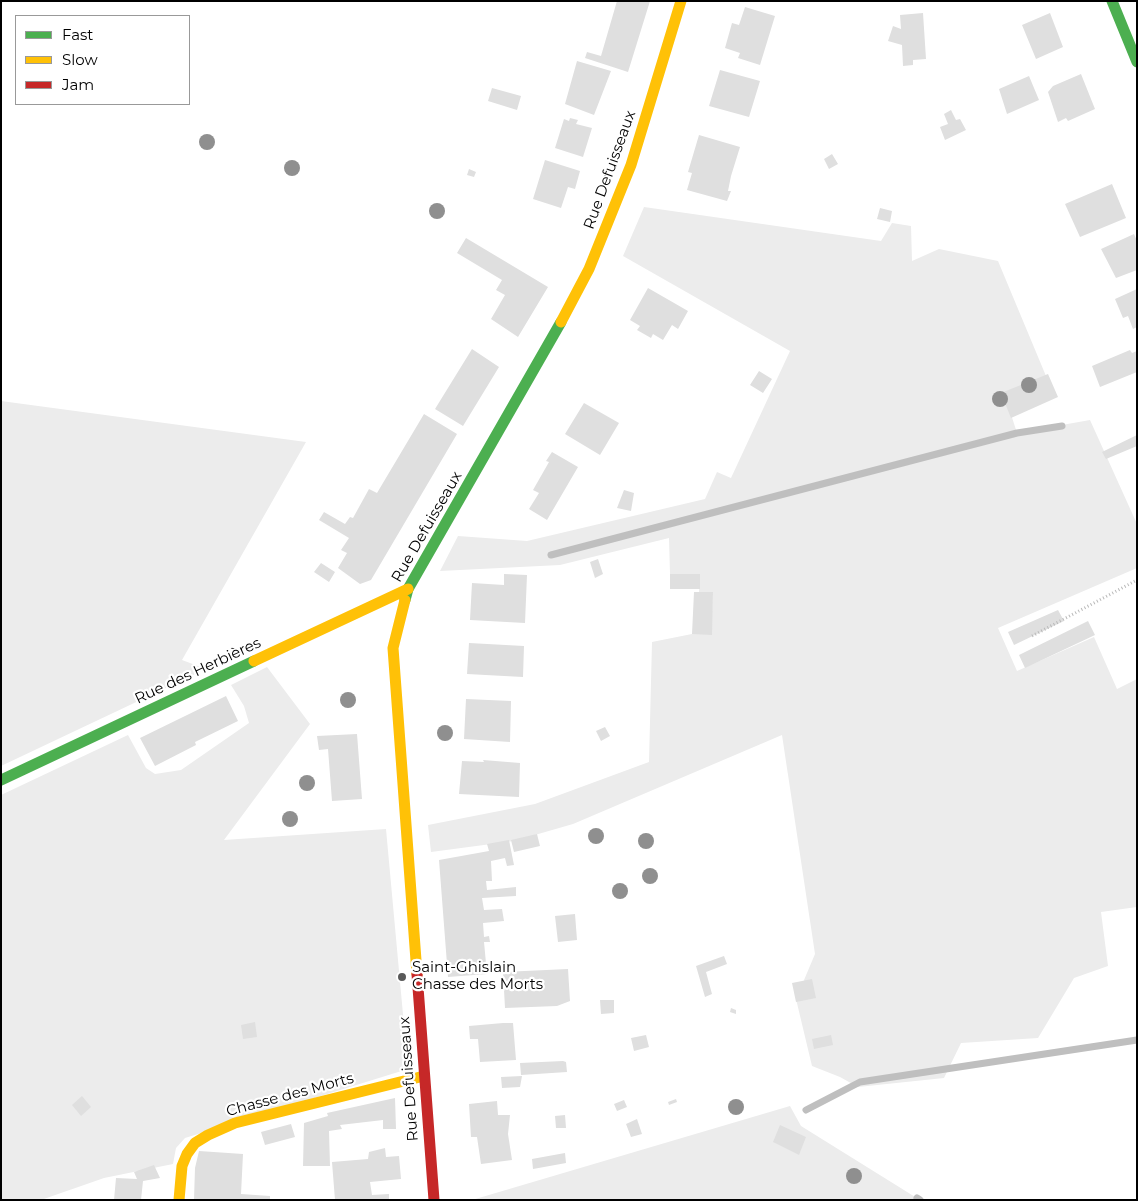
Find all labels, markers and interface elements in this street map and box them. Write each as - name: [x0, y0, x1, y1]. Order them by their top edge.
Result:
- legend: [15, 15, 190, 105]
- text: Fast: [62, 25, 93, 44]
- text: Slow: [62, 50, 98, 69]
- text: Jam: [62, 75, 94, 94]
- street label: Rue Defuisseaux: [580, 108, 640, 232]
- street label: Rue Defuisseaux: [388, 468, 466, 586]
- street label: Rue des Herbières: [132, 634, 264, 708]
- place label: Saint-Ghislain Chasse des Morts: [412, 959, 543, 994]
- marker: Saint-Ghislain Chasse des Morts: [396, 971, 408, 983]
- street label: Rue Defuisseaux: [396, 1016, 422, 1142]
- street label: Chasse des Morts: [224, 1069, 356, 1121]

